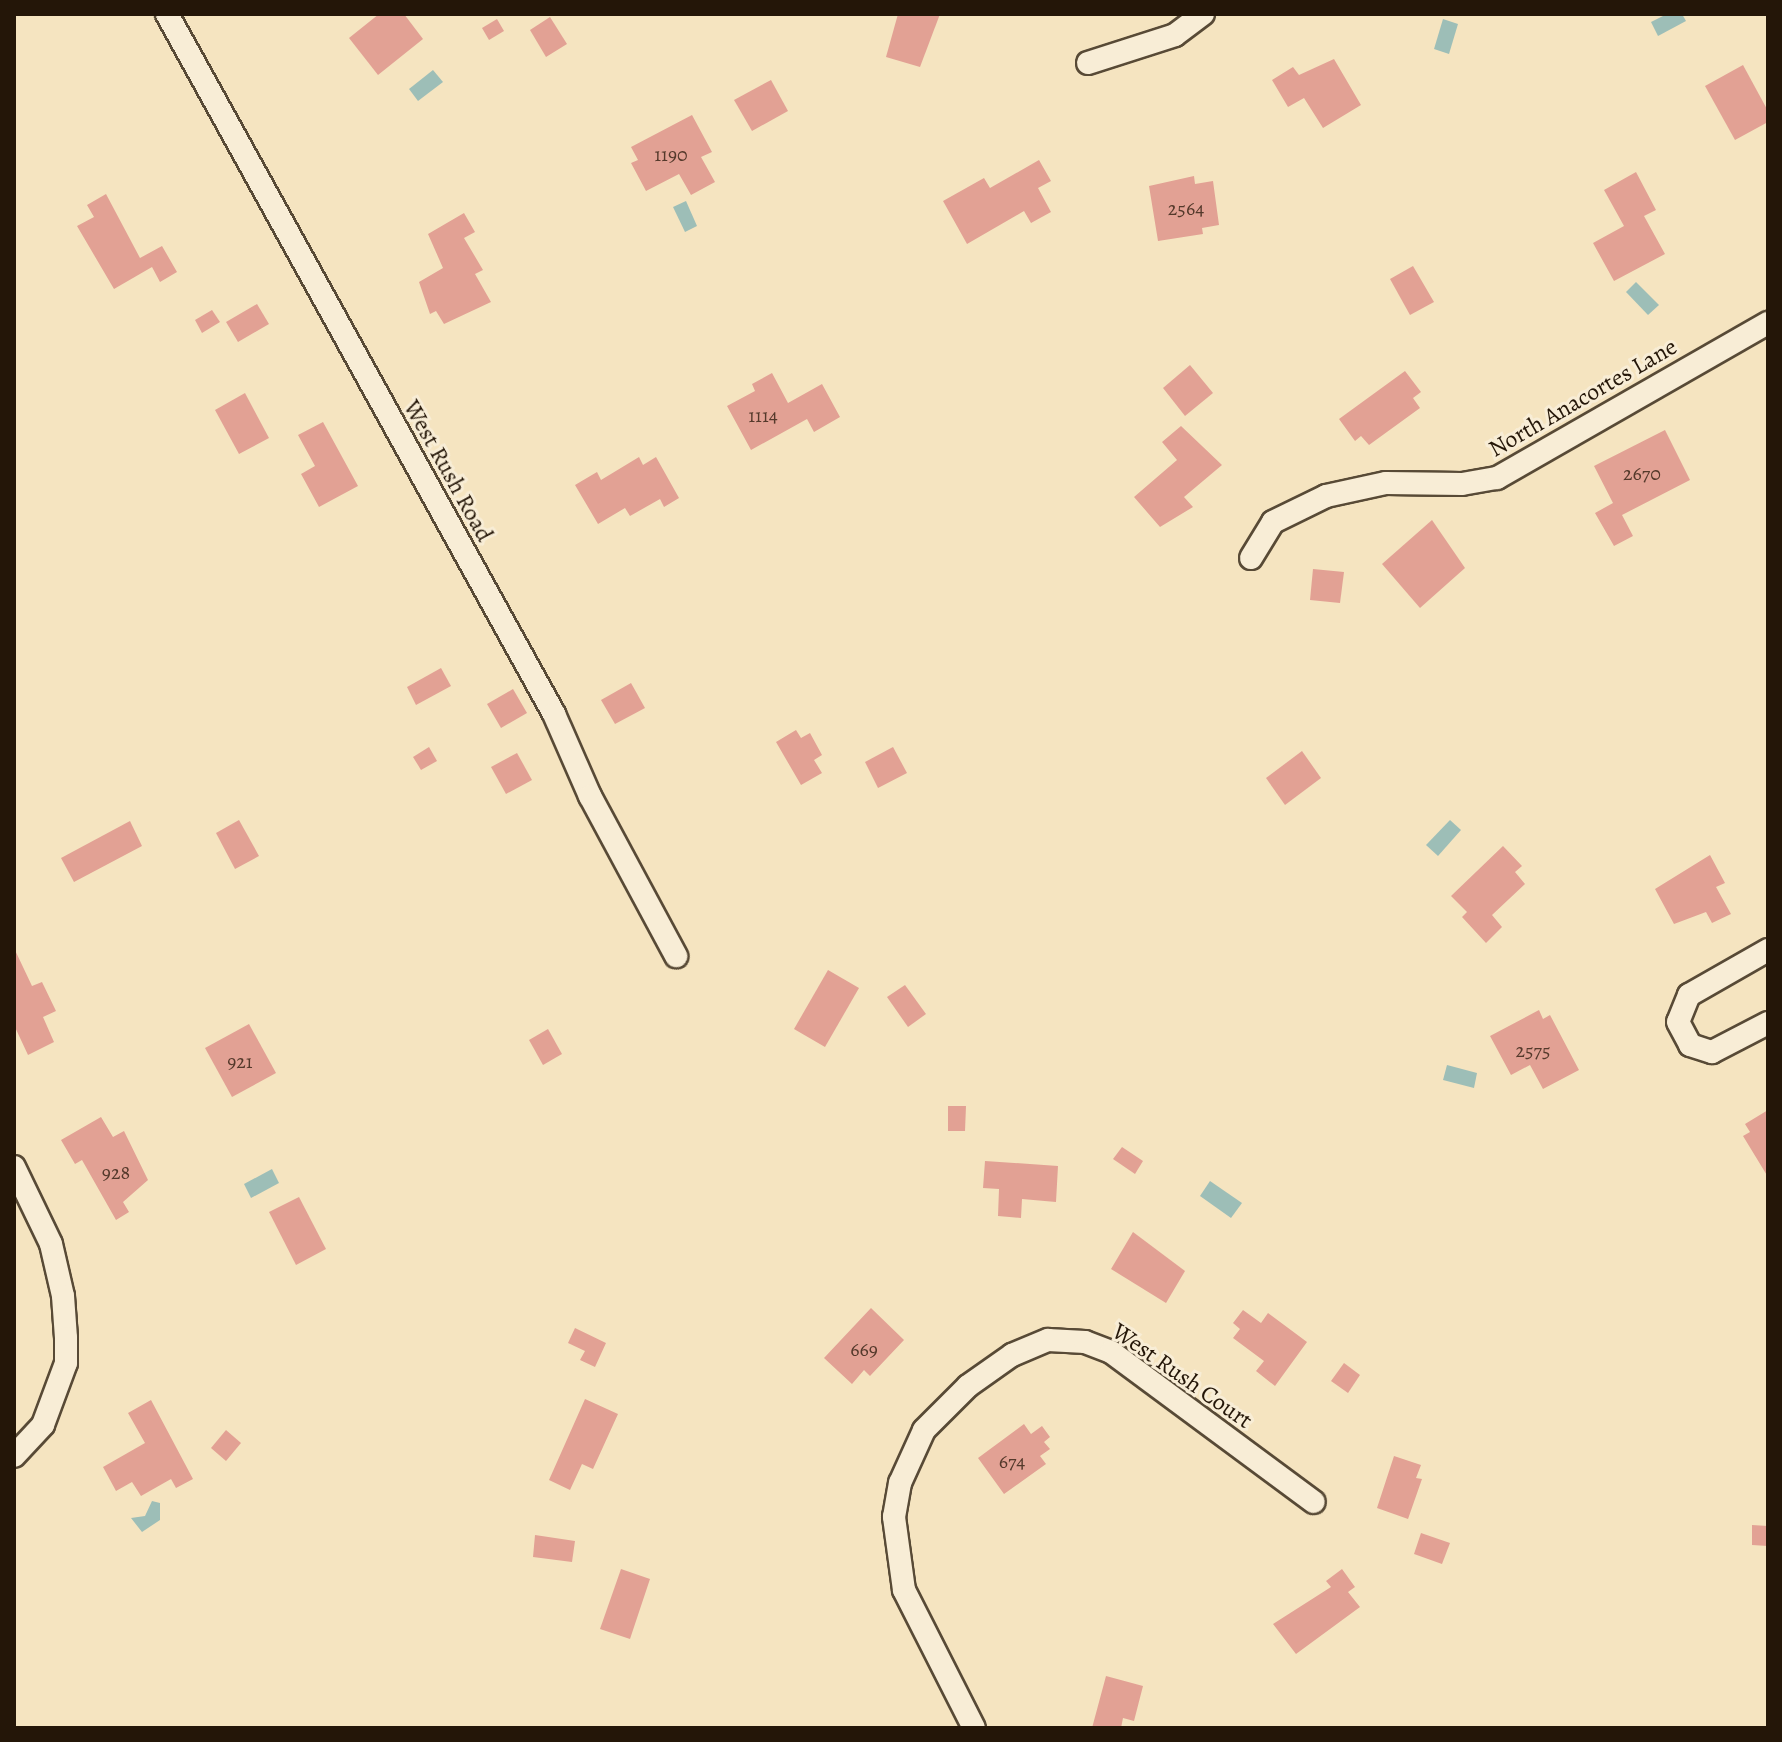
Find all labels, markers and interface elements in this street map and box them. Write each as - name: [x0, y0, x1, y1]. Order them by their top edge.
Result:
- house number: 1190: [654, 142, 688, 166]
- house number: 2564: [1168, 196, 1204, 220]
- street label: North Anacortes Lane: [1484, 332, 1682, 464]
- street label: West Rush Road: [397, 395, 499, 547]
- house number: 1114: [748, 403, 778, 427]
- house number: 2670: [1623, 461, 1661, 485]
- house number: 2575: [1515, 1038, 1551, 1062]
- house number: 921: [227, 1049, 253, 1073]
- house number: 928: [102, 1160, 130, 1184]
- street label: West Rush Court: [1106, 1317, 1258, 1435]
- house number: 669: [850, 1337, 878, 1361]
- house number: 674: [999, 1449, 1025, 1473]

